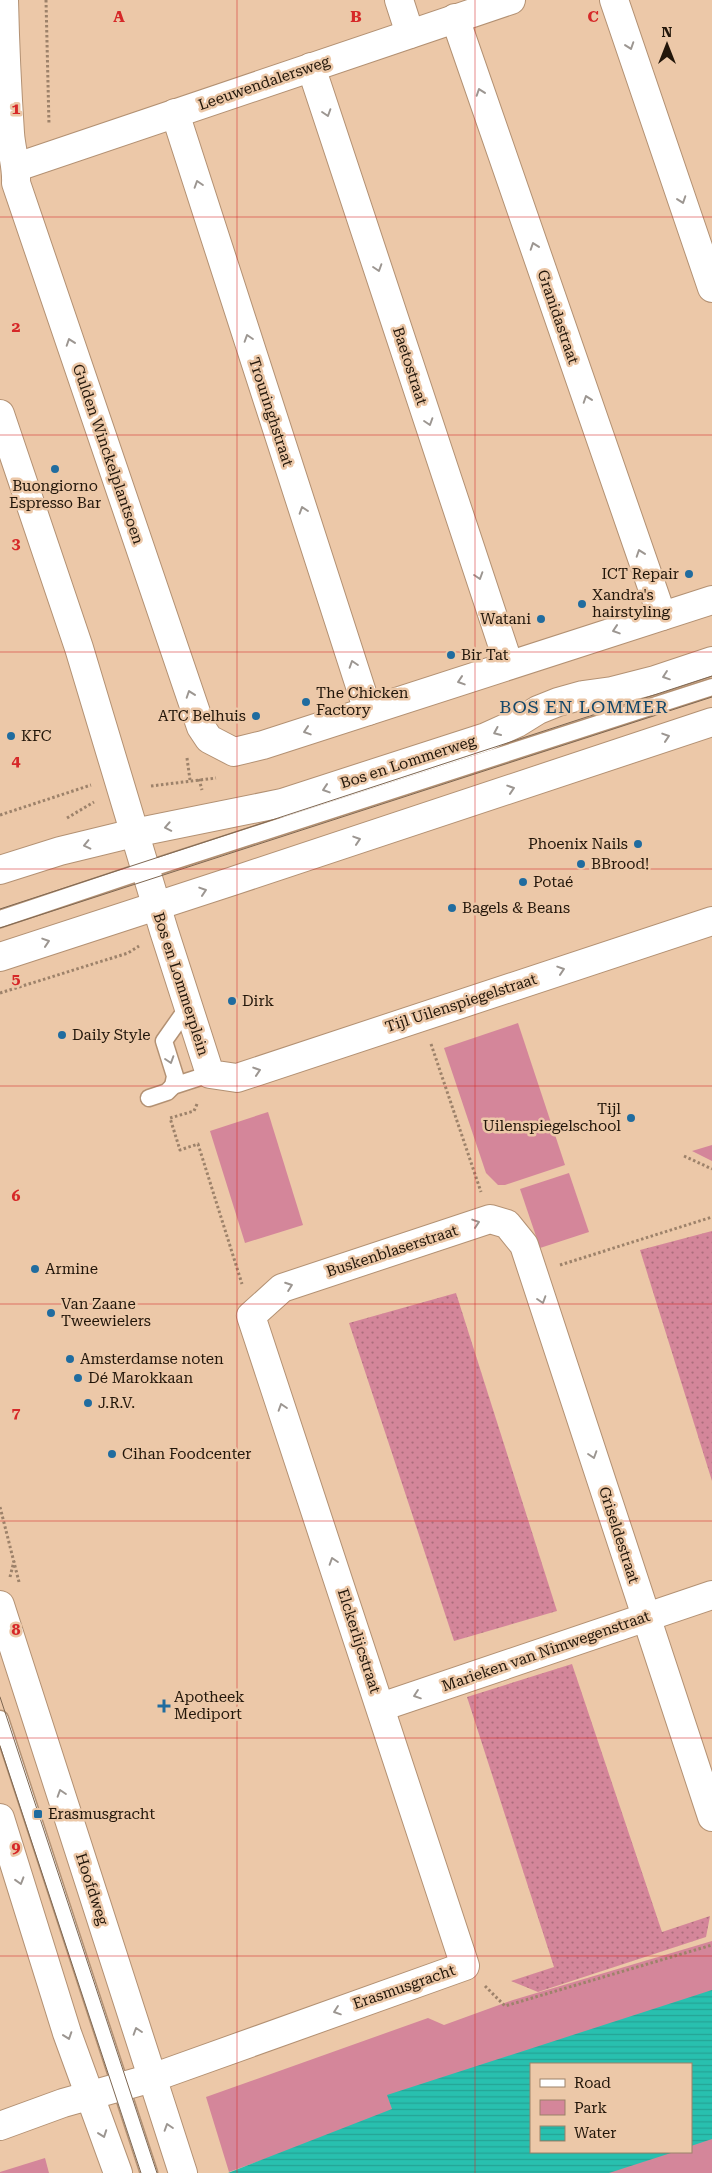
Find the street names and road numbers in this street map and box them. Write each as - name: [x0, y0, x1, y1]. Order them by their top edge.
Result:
- street label: Leeuwendalersweg: [196, 52, 333, 114]
- street label: Granidastraat: [533, 268, 583, 367]
- street label: Baetostraat: [389, 325, 431, 408]
- street label: Trouringhstraat: [245, 355, 297, 469]
- street label: Gulden Winckelplantsoen: [69, 362, 147, 547]
- street label: Bos en Lommerweg: [338, 731, 478, 792]
- street label: Bos en Lommerplein: [149, 910, 213, 1058]
- street label: Tijl Uilenspiegelstraat: [383, 970, 539, 1036]
- street label: Buskenblaserstraat: [324, 1221, 460, 1281]
- street label: Griseldestraat: [595, 1484, 643, 1586]
- street label: Elckerlijcstraat: [334, 1587, 384, 1696]
- street label: Marieken van Nimwegenstraat: [440, 1607, 653, 1695]
- street label: Hoofdweg: [72, 1851, 112, 1928]
- street label: Erasmusgracht: [350, 1961, 458, 2013]

